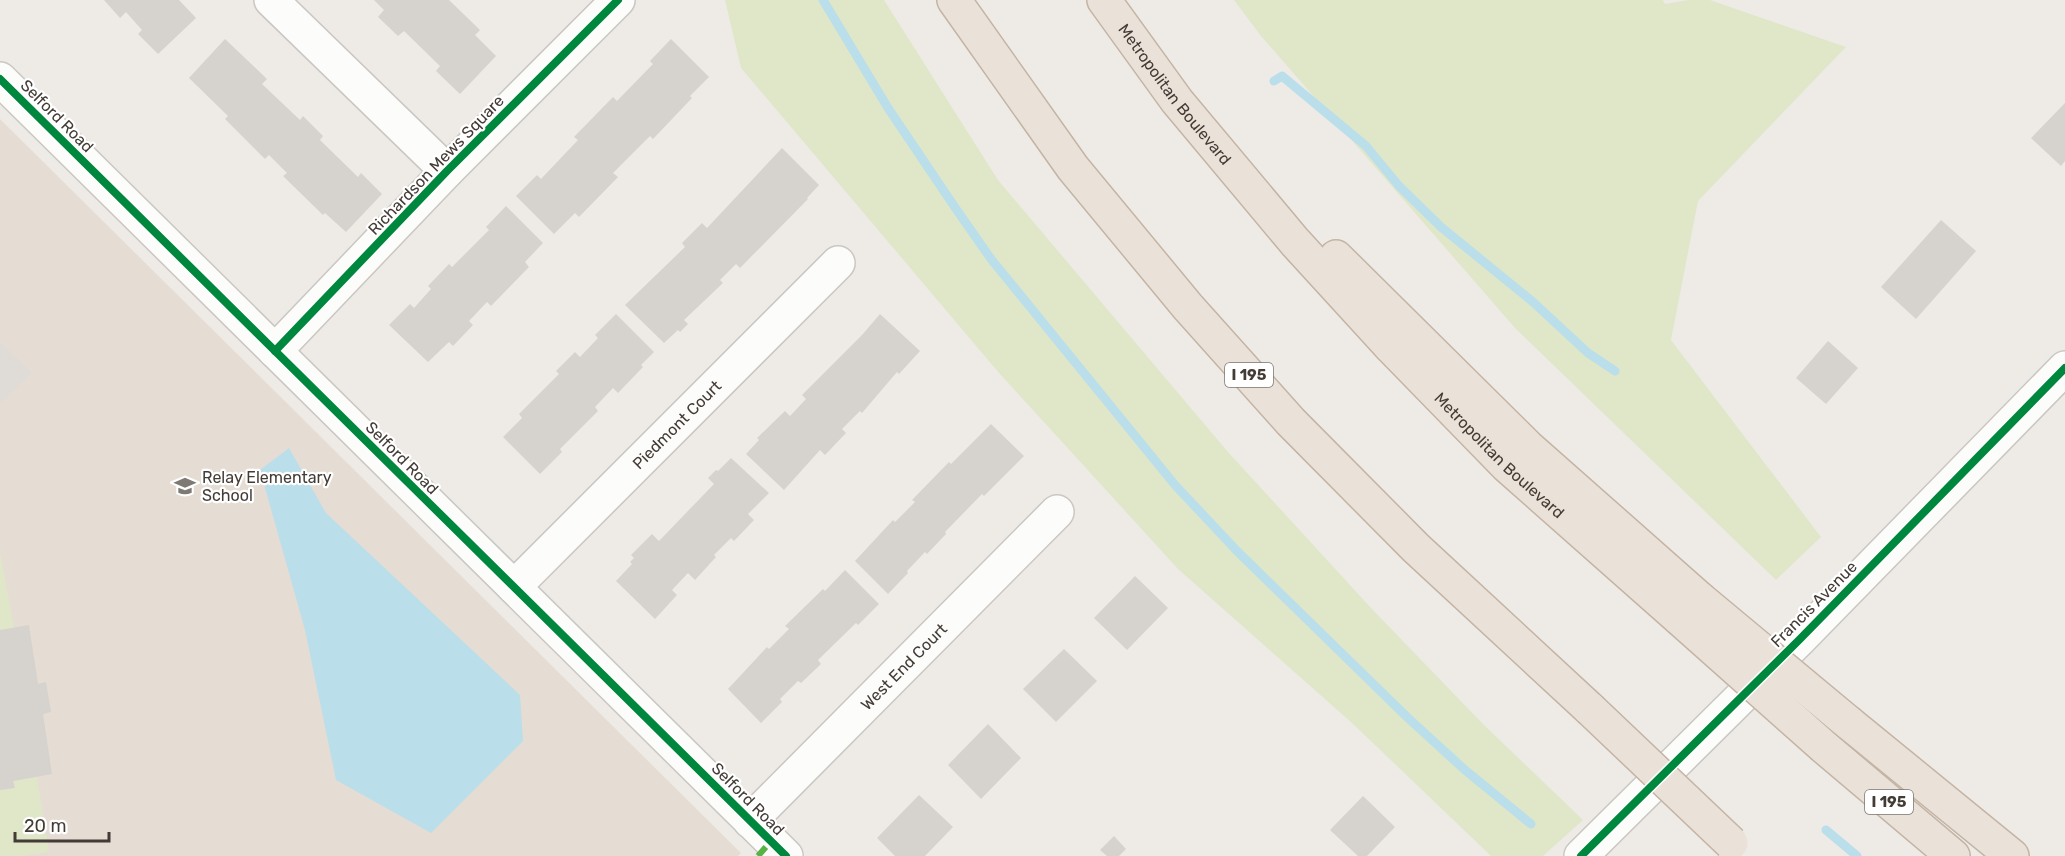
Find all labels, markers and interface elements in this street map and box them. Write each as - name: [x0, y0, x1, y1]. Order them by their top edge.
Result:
- street label: Metropolitan Boulevard: [1115, 20, 1236, 168]
- street label: Selford Road: [17, 76, 97, 156]
- street label: Richardson Mews Square: [364, 91, 508, 239]
- road number: I 195: [1225, 363, 1273, 387]
- street label: Piedmont Court: [628, 376, 725, 473]
- street label: Metropolitan Boulevard: [1431, 388, 1568, 522]
- street label: Selford Road: [362, 418, 442, 498]
- place label: Relay Elementary School: [202, 468, 332, 505]
- school or university icon: Relay Elementary School: [173, 474, 197, 498]
- street label: Francis Avenue: [1767, 557, 1861, 651]
- street label: West End Court: [857, 619, 951, 714]
- street label: Selford Road: [708, 759, 788, 839]
- road number: I 195: [1865, 790, 1913, 814]
- scale bar: [15, 805, 110, 843]
- text: 20 m: [24, 815, 66, 837]

